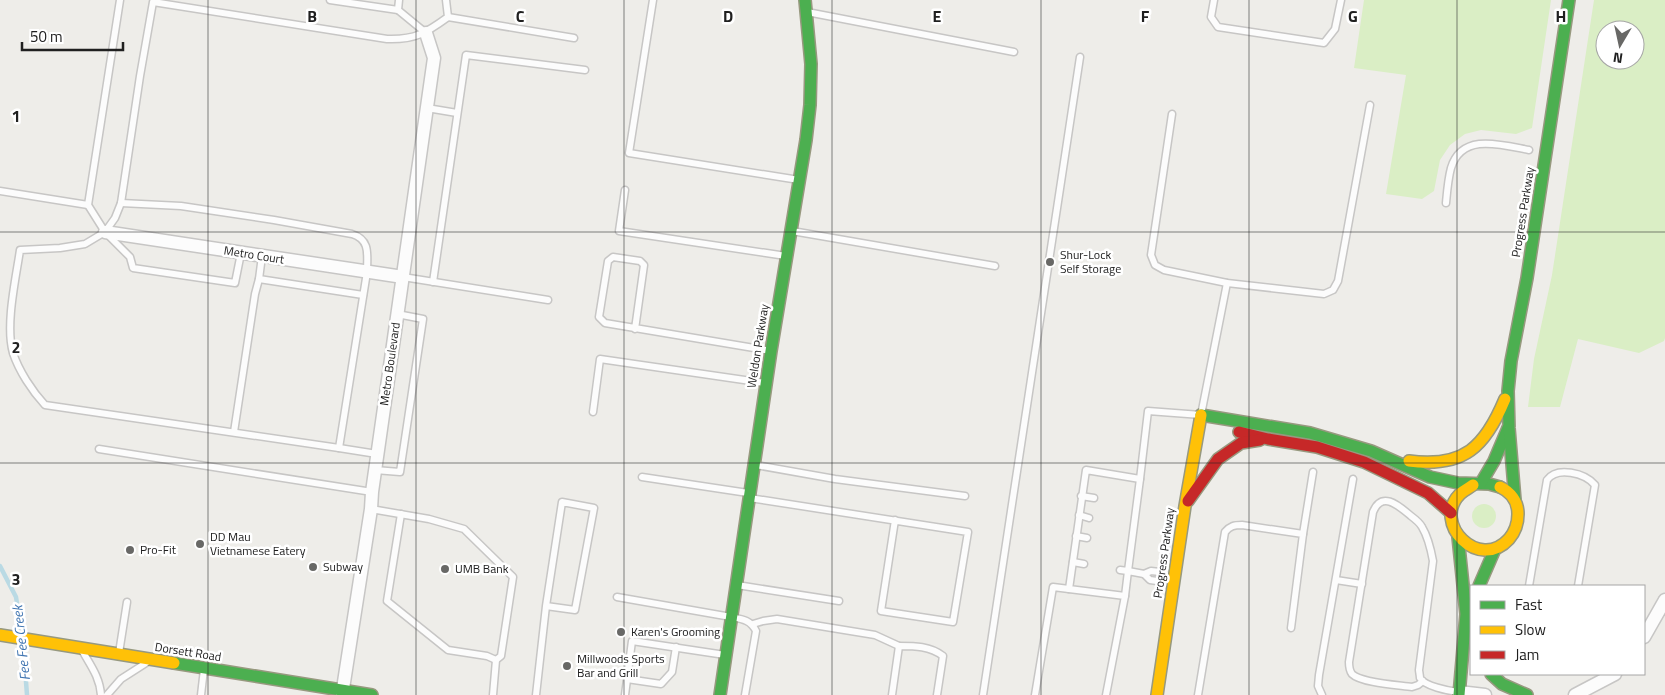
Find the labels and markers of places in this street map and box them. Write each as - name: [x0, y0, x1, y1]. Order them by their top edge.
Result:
- place label: Shur-Lock Self Storage: [1060, 245, 1121, 278]
- marker: Shur-Lock Self Storage: [1044, 256, 1056, 268]
- place label: DD Mau Vietnamese Eatery: [210, 527, 306, 560]
- marker: DD Mau Vietnamese Eatery: [194, 538, 206, 550]
- place label: Pro-Fit: [140, 540, 177, 559]
- marker: Pro-Fit: [124, 544, 136, 556]
- place label: Subway: [323, 557, 363, 576]
- place label: UMB Bank: [455, 559, 509, 578]
- marker: Subway: [307, 561, 319, 573]
- marker: UMB Bank: [439, 563, 451, 575]
- place label: Karen's Grooming: [631, 622, 720, 641]
- marker: Karen's Grooming: [615, 626, 627, 638]
- place label: Millwoods Sports Bar and Grill: [577, 649, 665, 682]
- marker: Millwoods Sports Bar and Grill: [561, 660, 573, 672]

